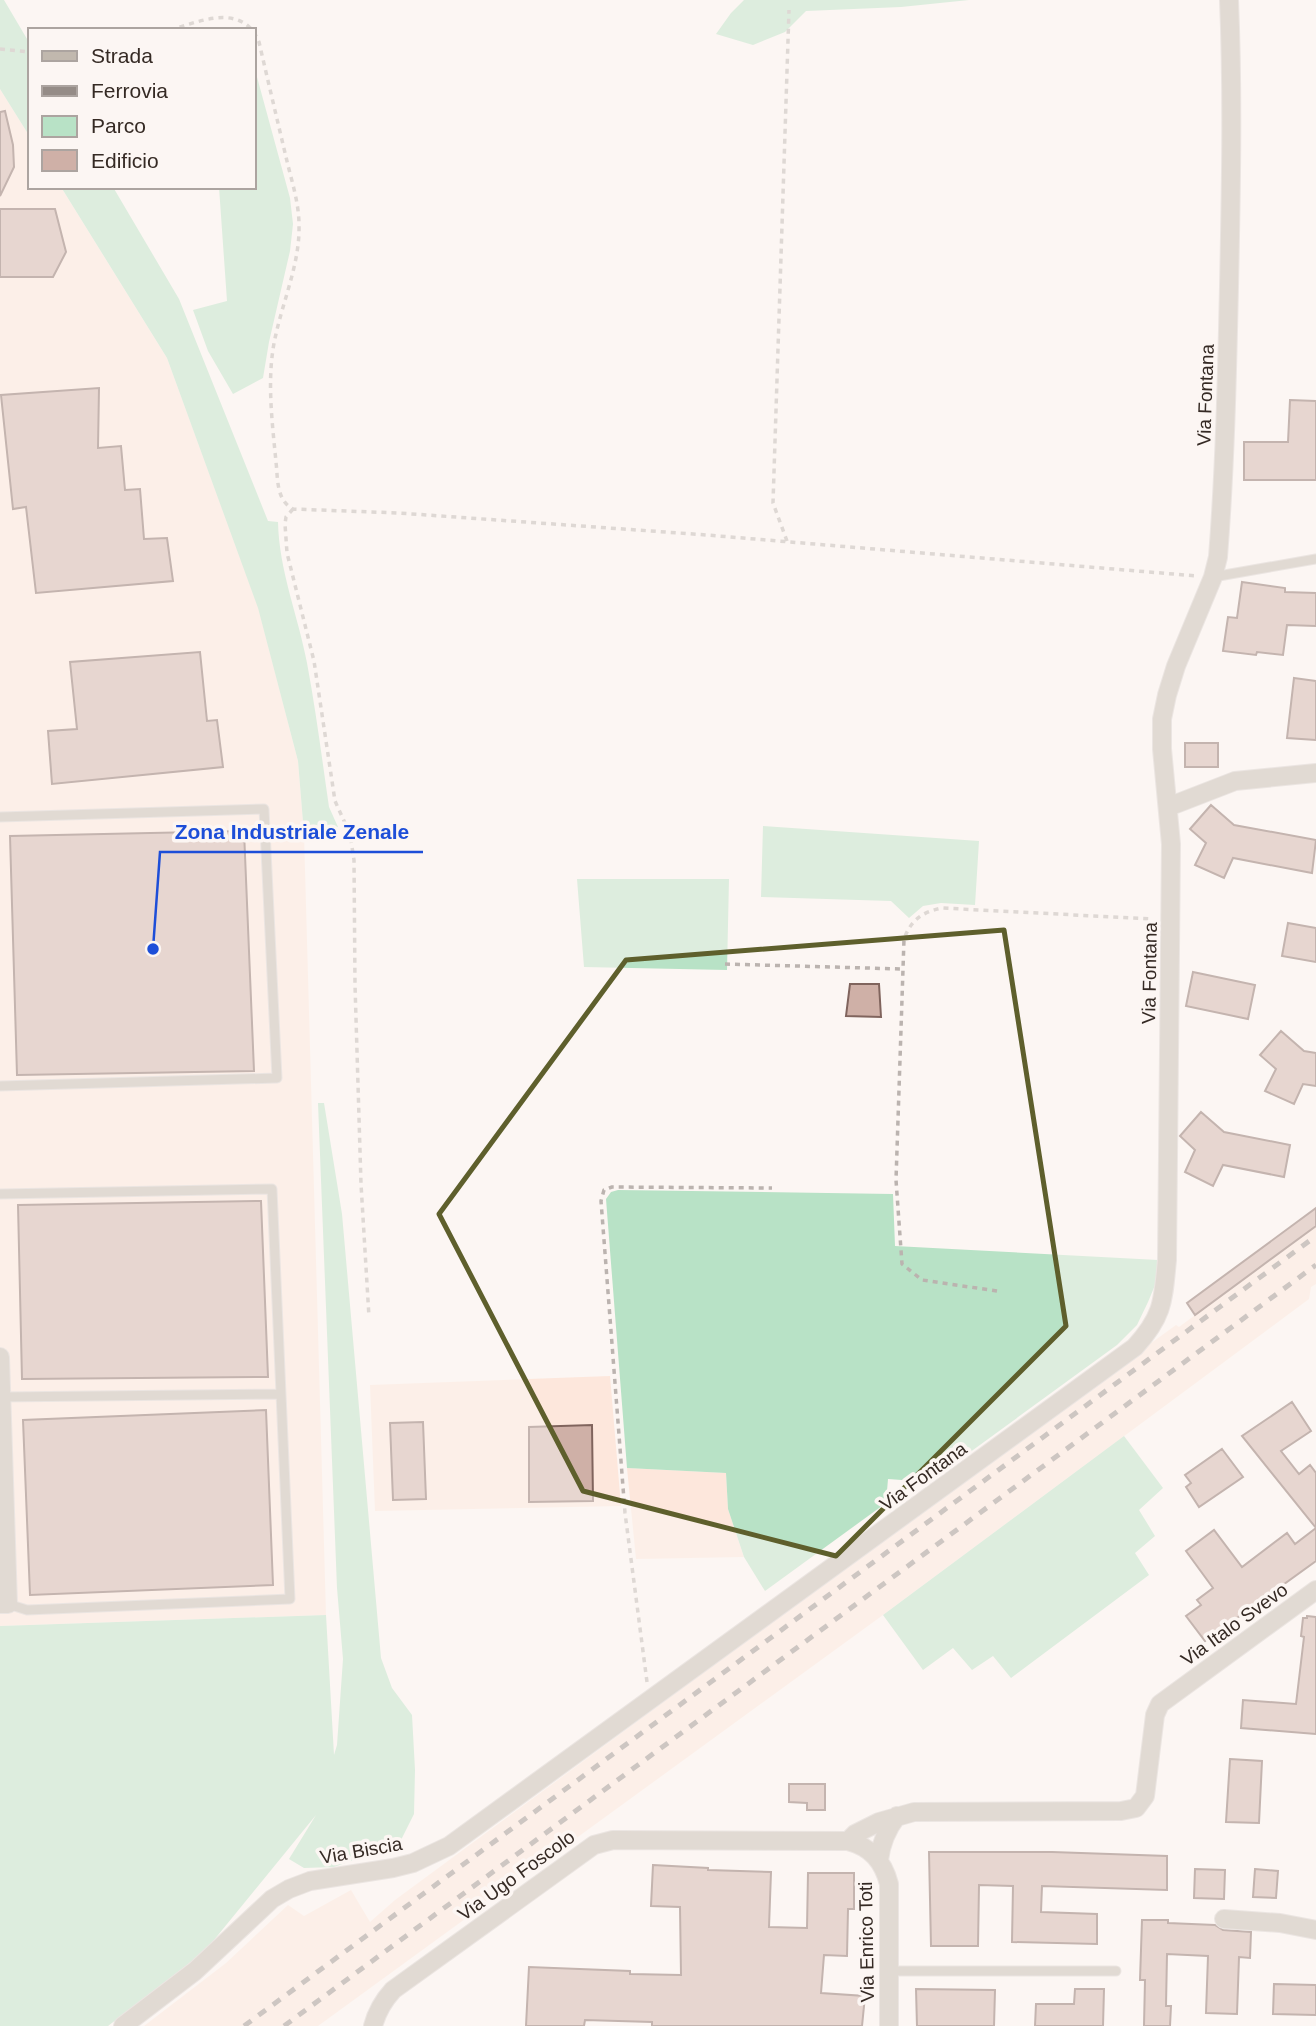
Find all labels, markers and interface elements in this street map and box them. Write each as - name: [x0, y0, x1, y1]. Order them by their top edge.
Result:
- legend: [28, 28, 256, 189]
- text: Strada: [91, 44, 153, 67]
- text: Ferrovia: [91, 79, 168, 102]
- text: Parco: [91, 114, 146, 137]
- text: Edificio: [91, 149, 159, 172]
- street label: Via Fontana: [1193, 343, 1218, 446]
- callout: Zona Industriale Zenale: [160, 810, 423, 852]
- text: Zona Industriale Zenale: [175, 820, 409, 843]
- street label: Via Fontana: [1138, 921, 1161, 1024]
- street label: Via Fontana: [876, 1438, 971, 1515]
- street label: Via Italo Svevo: [1177, 1579, 1292, 1670]
- street label: Via Ugo Foscolo: [454, 1826, 579, 1925]
- street label: Via Biscia: [318, 1833, 404, 1868]
- street label: Via Enrico Toti: [855, 1881, 878, 2003]

